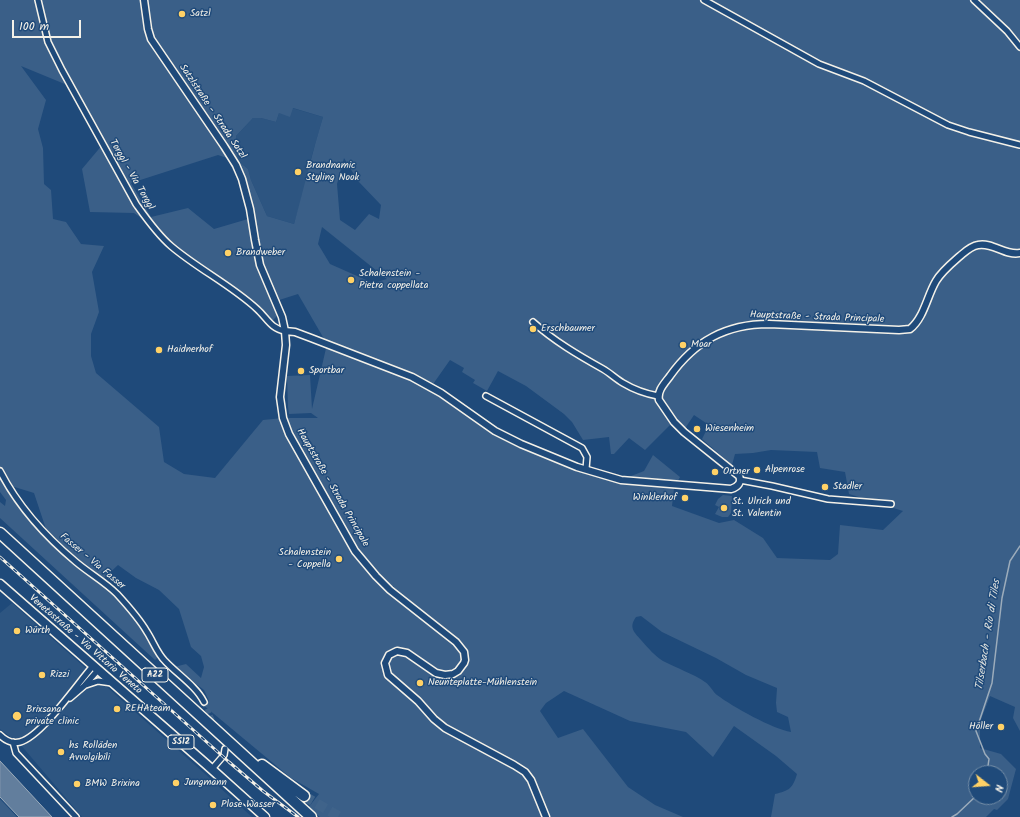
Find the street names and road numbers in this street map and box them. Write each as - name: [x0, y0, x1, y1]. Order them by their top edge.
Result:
- street label: Satzlstraße - Strada Satzl: [176, 62, 248, 162]
- street label: Torggl - Via Torggl: [106, 138, 156, 212]
- street label: Hauptstraße - Strada Principale: [750, 310, 884, 326]
- street label: Hauptstraße - Strada Principale: [293, 427, 371, 549]
- street label: Fasser - Via Fasser: [57, 531, 127, 593]
- street label: Venetostraße - Via Vittorio Veneto: [26, 593, 144, 697]
- road number: A22: [142, 668, 168, 682]
- road number: SS12: [168, 735, 194, 749]

